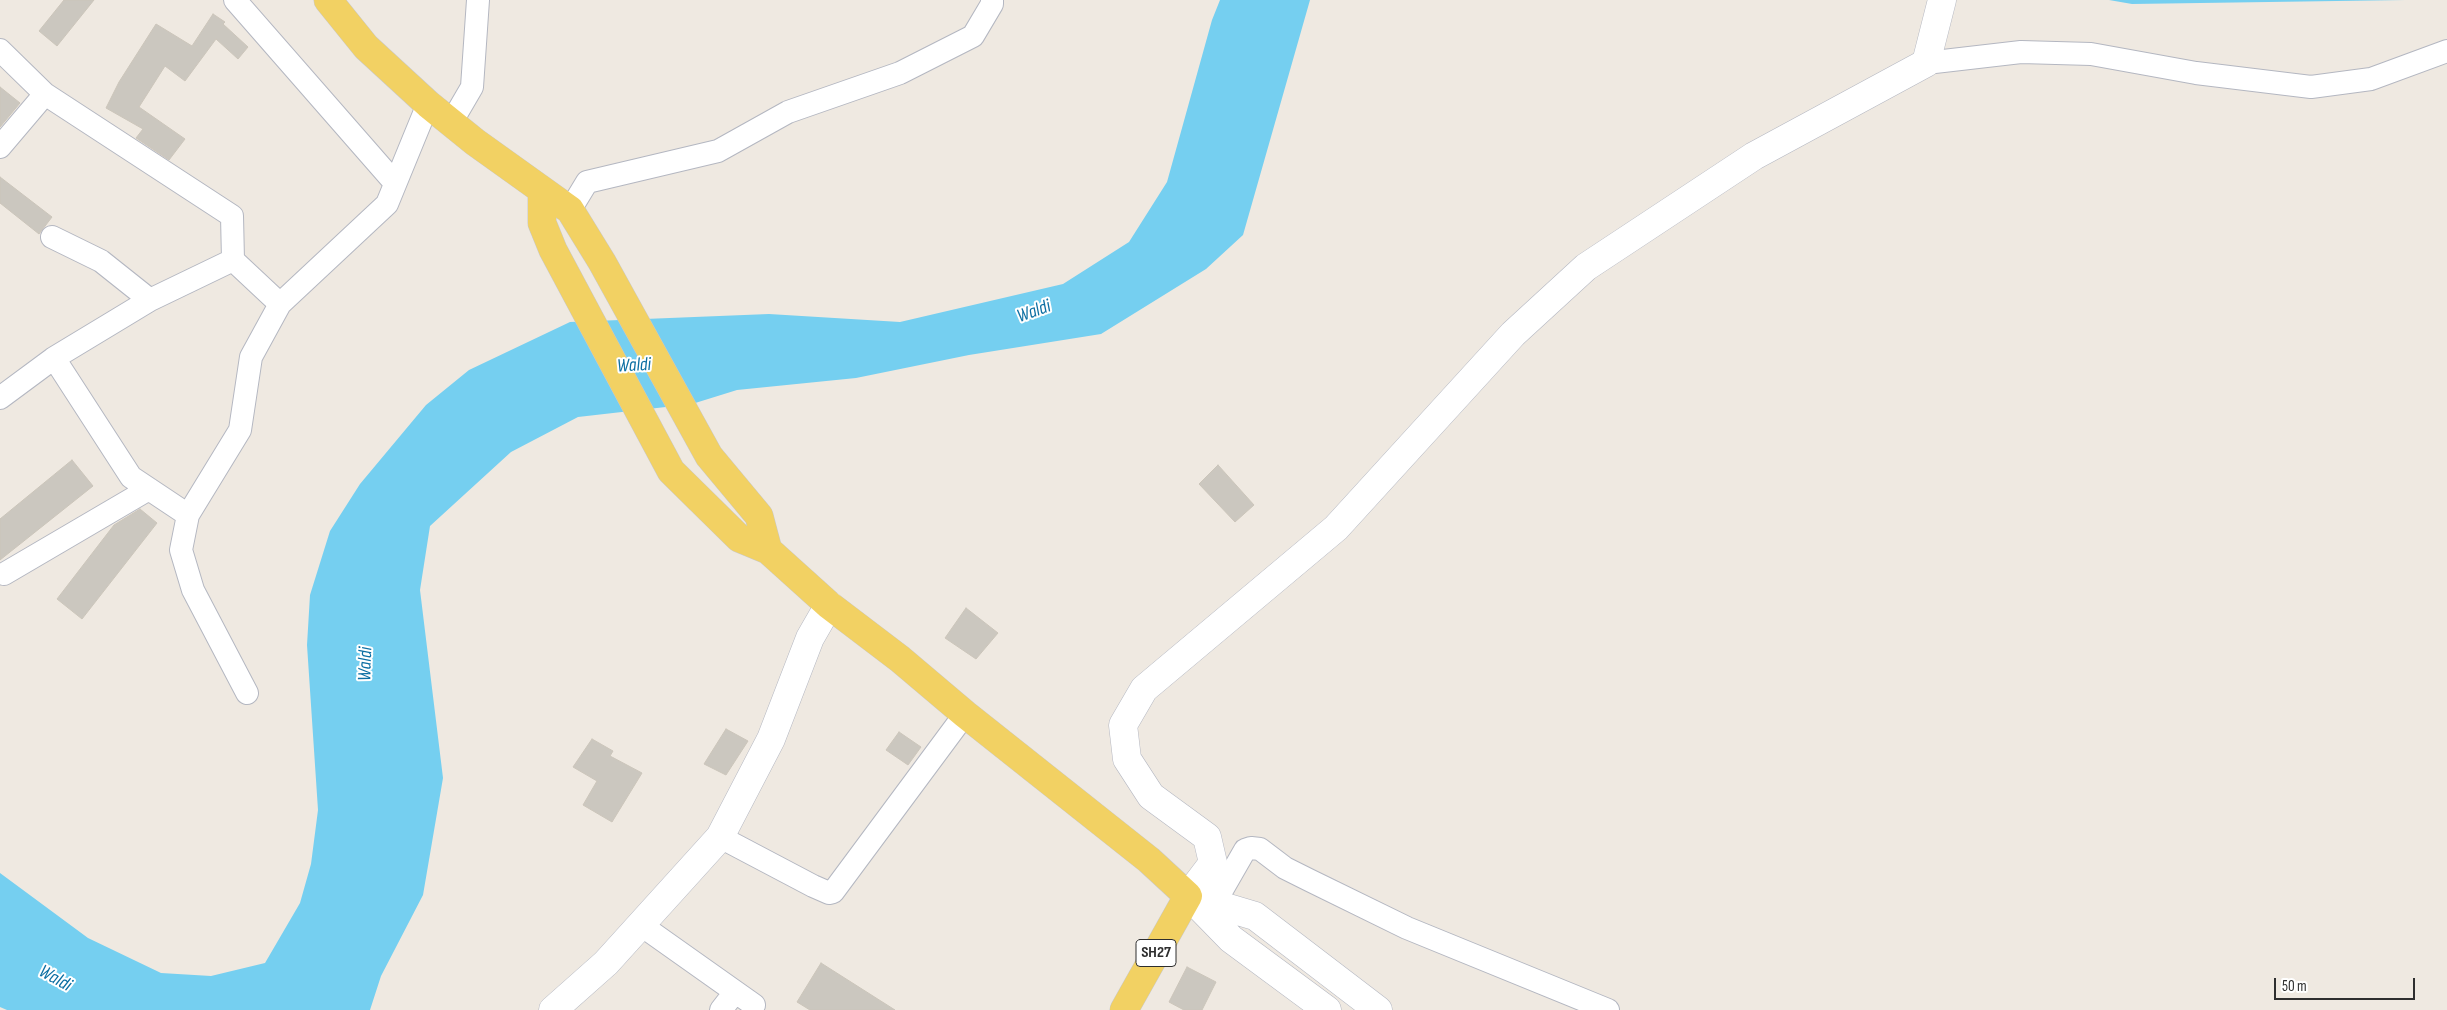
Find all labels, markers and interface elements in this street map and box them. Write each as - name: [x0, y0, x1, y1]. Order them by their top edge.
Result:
- water label: Waldi: [1014, 295, 1054, 329]
- water label: Waldi: [616, 354, 652, 378]
- water label: Waldi: [354, 647, 378, 681]
- road number: SH27: [1136, 940, 1176, 966]
- water label: Waldi: [35, 961, 75, 997]
- scale bar: [2277, 968, 2418, 1000]
- text: 50 m: [2282, 977, 2307, 996]

